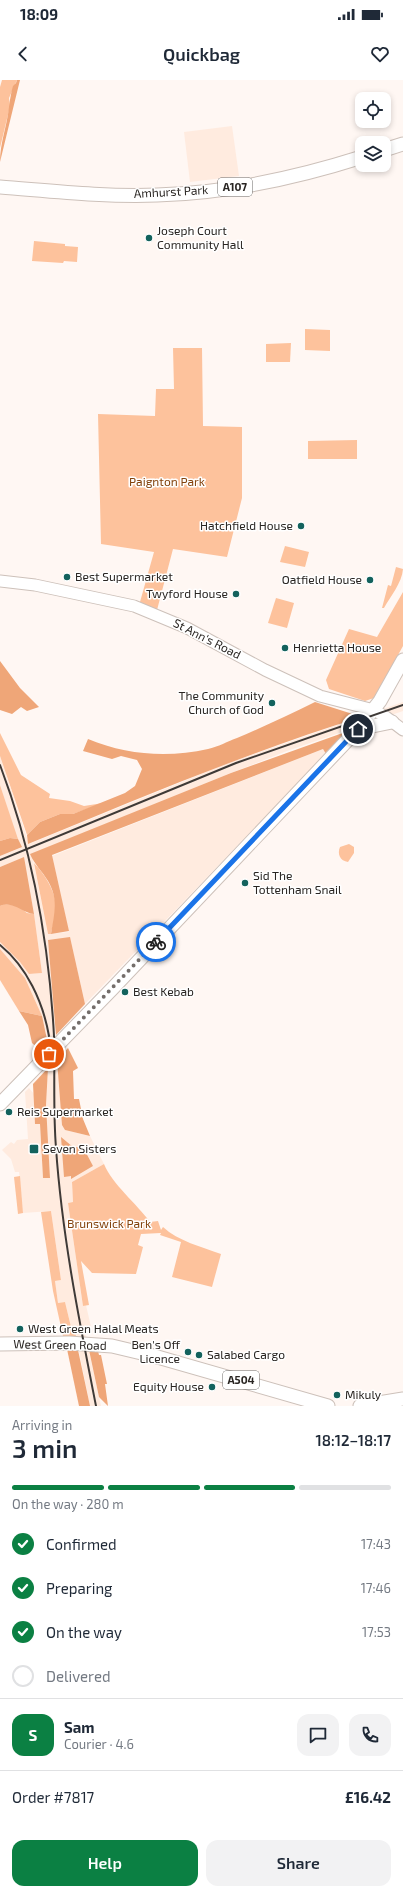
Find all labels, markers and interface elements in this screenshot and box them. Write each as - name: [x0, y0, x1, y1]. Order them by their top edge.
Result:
- text: 18:09: [20, 5, 58, 23]
- icon: back: [12, 43, 34, 65]
- text: Quickbag: [163, 43, 240, 65]
- icon: heart: [369, 43, 391, 65]
- map controls: [355, 92, 391, 172]
- button: locate: [355, 92, 391, 128]
- button: layers: [355, 136, 391, 172]
- road number: A107: [218, 178, 252, 196]
- street label: Amhurst Park: [133, 182, 209, 200]
- place label: Joseph Court Community Hall: [157, 223, 244, 251]
- marker: Joseph Court Community Hall: [144, 233, 154, 243]
- park label: Paignton Park: [129, 474, 205, 488]
- place label: Hatchfield House: [200, 518, 293, 532]
- marker: Hatchfield House: [296, 521, 306, 531]
- place label: Best Supermarket: [75, 569, 173, 583]
- marker: Best Supermarket: [62, 572, 72, 582]
- place label: Oatfield House: [282, 572, 362, 586]
- marker: Oatfield House: [365, 575, 375, 585]
- place label: Twyford House: [146, 586, 228, 600]
- marker: Twyford House: [231, 589, 241, 599]
- street label: St Ann's Road: [171, 615, 244, 661]
- place label: Henrietta House: [293, 640, 381, 654]
- marker: Henrietta House: [280, 643, 290, 653]
- place label: The Community Church of God: [179, 688, 265, 716]
- marker: The Community Church of God: [267, 698, 277, 708]
- pin: [341, 712, 375, 746]
- icon: home: [347, 718, 369, 740]
- place label: Sid The Tottenham Snail: [253, 868, 342, 896]
- marker: Sid The Tottenham Snail: [240, 878, 250, 888]
- courier: [136, 922, 176, 962]
- icon: bike: [145, 931, 167, 953]
- place label: Best Kebab: [133, 984, 194, 998]
- marker: Best Kebab: [120, 987, 130, 997]
- pin: [32, 1037, 66, 1071]
- icon: bag: [38, 1043, 60, 1065]
- place label: Reis Supermarket: [17, 1104, 114, 1118]
- marker: Reis Supermarket: [4, 1107, 14, 1117]
- place label: Seven Sisters: [43, 1141, 116, 1155]
- marker: Seven Sisters: [28, 1143, 40, 1155]
- park label: Brunswick Park: [67, 1216, 151, 1230]
- place label: West Green Halal Meats: [28, 1321, 159, 1335]
- marker: West Green Halal Meats: [15, 1324, 25, 1334]
- street label: West Green Road: [13, 1336, 107, 1352]
- place label: Ben's Off Licence: [131, 1337, 180, 1365]
- marker: Ben's Off Licence: [183, 1347, 193, 1357]
- place label: Salabed Cargo: [207, 1347, 285, 1361]
- marker: Salabed Cargo: [194, 1350, 204, 1360]
- road number: A504: [223, 1371, 259, 1389]
- place label: Equity House: [133, 1379, 204, 1393]
- marker: Equity House: [207, 1382, 217, 1392]
- place label: Mikuly: [345, 1387, 382, 1401]
- marker: Mikuly: [332, 1390, 342, 1400]
- text: Arriving in: [12, 1417, 72, 1433]
- text: 18:12–18:17: [315, 1431, 391, 1449]
- text: 3 min: [12, 1432, 77, 1463]
- text: On the way · 280 m: [12, 1496, 124, 1512]
- icon: check: [12, 1533, 34, 1555]
- text: Confirmed: [46, 1535, 117, 1553]
- text: 17:43: [361, 1536, 391, 1552]
- icon: check: [12, 1577, 34, 1599]
- text: Preparing: [46, 1579, 112, 1597]
- text: 17:46: [361, 1580, 391, 1596]
- icon: check: [12, 1621, 34, 1643]
- text: On the way: [46, 1623, 122, 1641]
- text: 17:53: [362, 1624, 391, 1640]
- text: Delivered: [46, 1667, 111, 1685]
- button: chat: [297, 1714, 339, 1756]
- button: phone: [349, 1714, 391, 1756]
- text: Sam: [64, 1718, 95, 1736]
- text: S: [29, 1726, 37, 1744]
- text: Courier · 4.6: [64, 1736, 134, 1752]
- text: Order #7817: [12, 1788, 94, 1806]
- text: £16.42: [345, 1788, 391, 1806]
- button: Help: [12, 1840, 198, 1886]
- button: Share: [206, 1840, 391, 1886]

